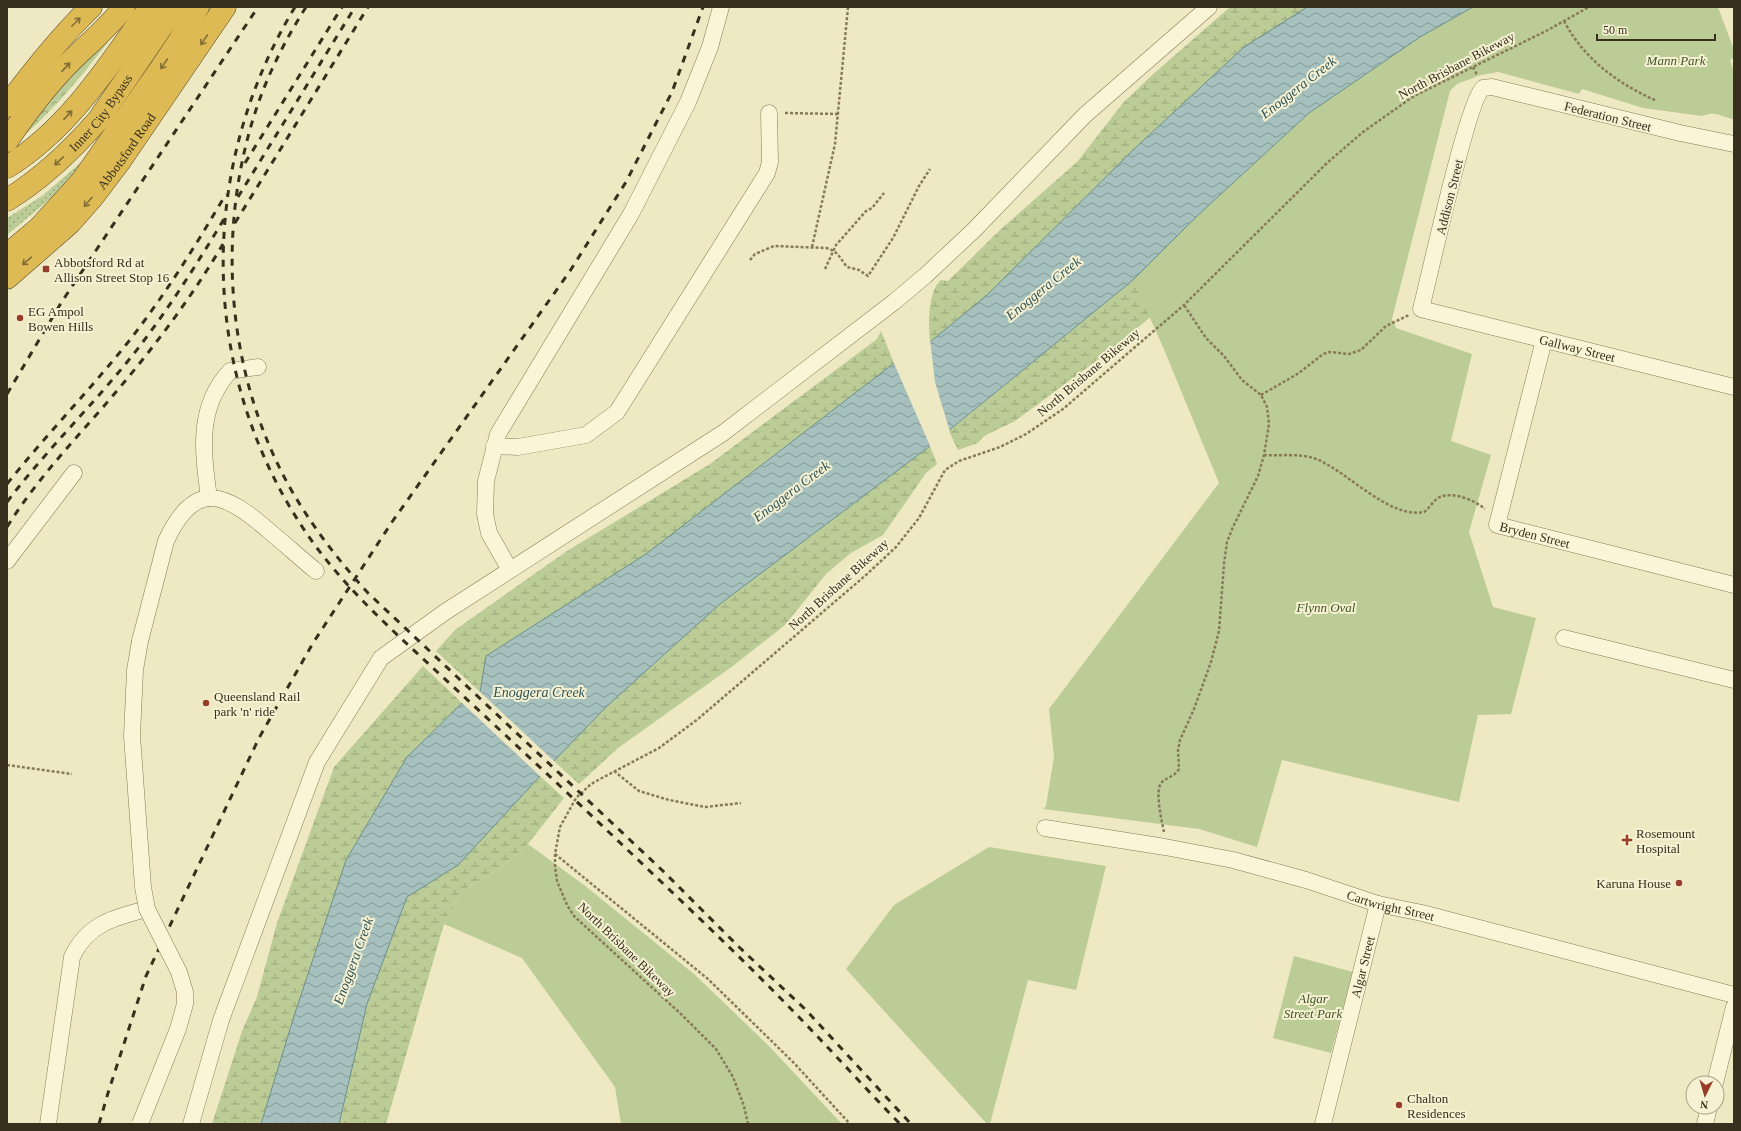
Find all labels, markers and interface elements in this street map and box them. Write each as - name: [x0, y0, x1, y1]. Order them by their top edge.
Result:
- scale bar: [1597, 16, 1715, 42]
- one-way arrow: [71, 17, 81, 27]
- text: 50 m: [1603, 23, 1628, 37]
- street label: North Brisbane Bikeway: [1396, 28, 1517, 102]
- one-way arrow: [200, 34, 208, 45]
- water label: Enoggera Creek: [1257, 53, 1340, 122]
- park label: Mann Park: [1646, 53, 1706, 68]
- one-way arrow: [159, 58, 167, 70]
- one-way arrow: [61, 62, 70, 72]
- street label: Inner City Bypass: [66, 71, 135, 155]
- street label: Federation Street: [1563, 98, 1653, 135]
- one-way arrow: [64, 110, 73, 120]
- street label: Abbotsford Road: [94, 110, 159, 192]
- one-way arrow: [54, 156, 64, 165]
- street label: Addison Street: [1433, 157, 1466, 237]
- one-way arrow: [84, 197, 93, 207]
- water label: Enoggera Creek: [1002, 253, 1084, 324]
- place label: Abbotsford Rd at Allison Street Stop 16: [54, 255, 170, 285]
- one-way arrow: [22, 256, 32, 266]
- marker: Abbotsford Rd at Allison Street Stop 16: [41, 264, 51, 274]
- place label: EG Ampol Bowen Hills: [28, 304, 93, 334]
- marker: EG Ampol Bowen Hills: [15, 313, 25, 323]
- street label: North Brisbane Bikeway: [1034, 325, 1143, 420]
- street label: Gallway Street: [1538, 332, 1617, 365]
- water label: Enoggera Creek: [749, 457, 833, 526]
- street label: Bryden Street: [1498, 519, 1572, 551]
- street label: North Brisbane Bikeway: [785, 535, 892, 633]
- park label: Flynn Oval: [1296, 600, 1356, 615]
- water label: Enoggera Creek: [492, 685, 586, 700]
- place label: Queensland Rail park 'n' ride: [214, 689, 301, 719]
- marker: Queensland Rail park 'n' ride: [201, 698, 211, 708]
- place label: Rosemount Hospital: [1636, 826, 1696, 856]
- marker: Rosemount Hospital: [1621, 834, 1633, 846]
- place label: Karuna House: [1596, 876, 1671, 891]
- marker: Karuna House: [1674, 878, 1684, 888]
- street label: Cartwright Street: [1345, 887, 1437, 924]
- street label: North Brisbane Bikeway: [575, 899, 679, 1000]
- water label: Enoggera Creek: [330, 915, 376, 1008]
- street label: Algar Street: [1348, 934, 1378, 999]
- park label: Algar Street Park: [1284, 991, 1342, 1021]
- north arrow: [1685, 1075, 1725, 1115]
- place label: Chalton Residences: [1407, 1091, 1465, 1121]
- text: N: [1700, 1099, 1709, 1111]
- marker: Chalton Residences: [1394, 1100, 1404, 1110]

